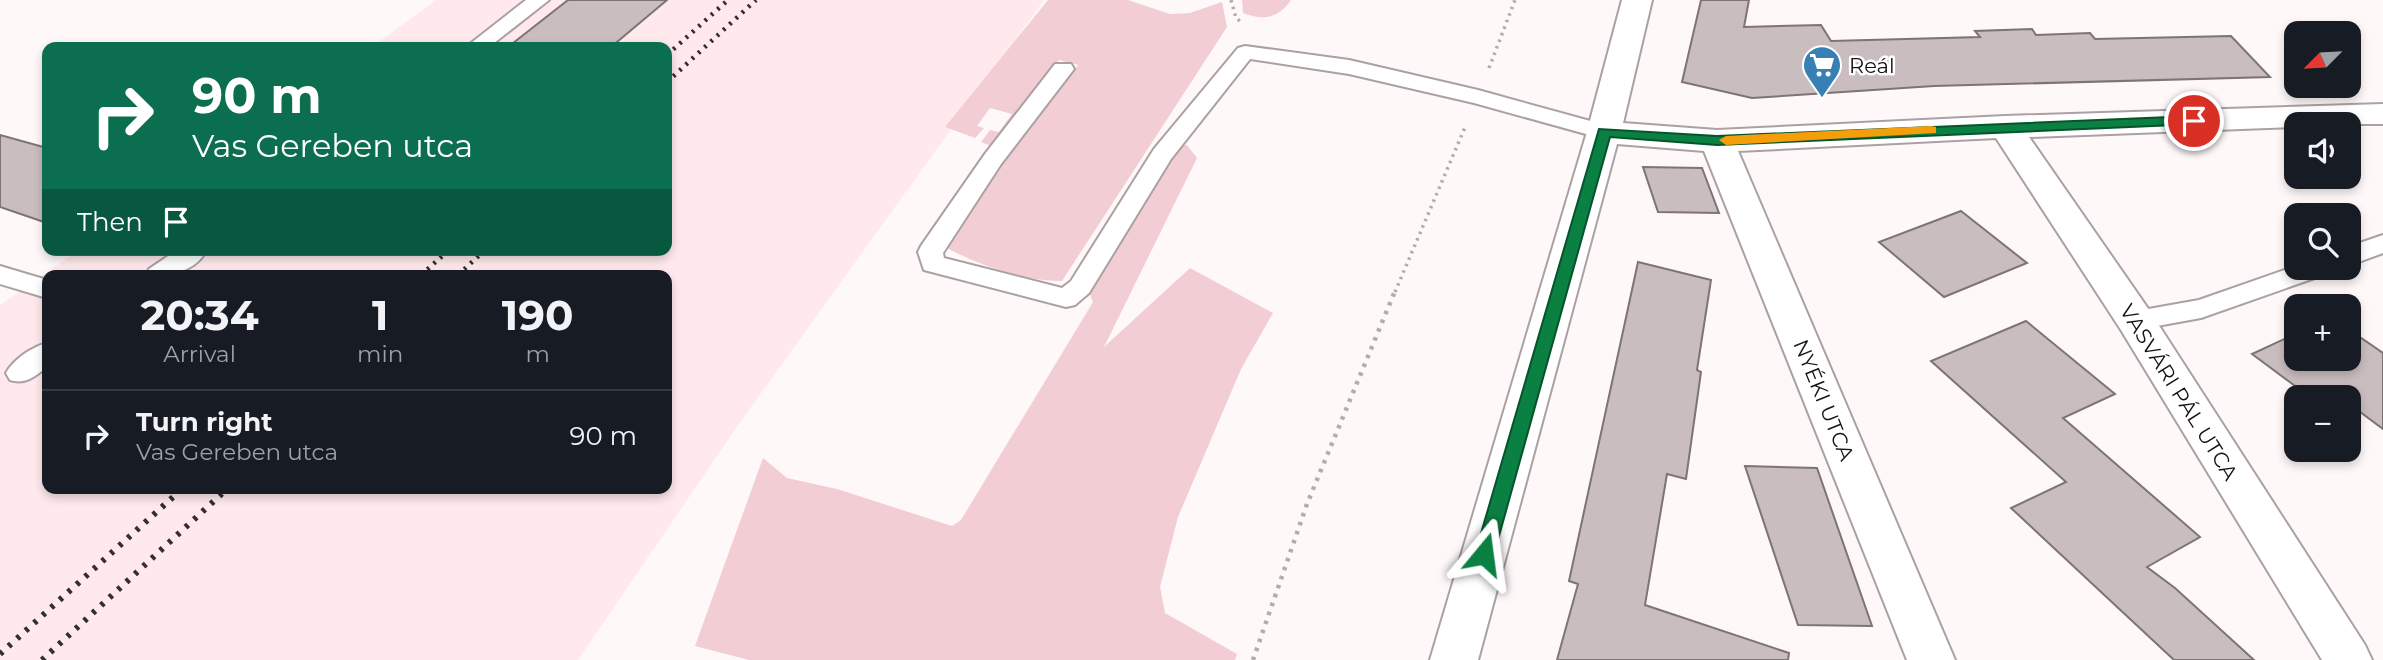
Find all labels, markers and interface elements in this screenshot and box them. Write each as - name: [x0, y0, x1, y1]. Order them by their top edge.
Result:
- north arrow: [2284, 21, 2361, 98]
- map controls: [2284, 21, 2361, 462]
- supermarket icon: Reál: [1801, 44, 1843, 99]
- place label: Reál: [1849, 53, 1895, 78]
- text: 90 m: [192, 66, 322, 125]
- icon: right: [77, 70, 168, 161]
- pin: [2164, 91, 2224, 151]
- icon: arrive: [2175, 102, 2213, 140]
- button: sound: [2284, 112, 2361, 189]
- text: Vas Gereben utca: [192, 126, 473, 165]
- icon: arrive: [157, 203, 195, 241]
- button: search: [2284, 203, 2361, 280]
- text: Then: [77, 206, 143, 238]
- text: 20:34: [141, 289, 259, 341]
- text: 1: [372, 289, 388, 341]
- text: 190: [502, 289, 574, 341]
- button: +: [2284, 294, 2361, 371]
- street label: VASVÁRI PÁL UTCA: [2115, 299, 2244, 485]
- street label: NYÉKI UTCA: [1788, 336, 1860, 465]
- text: Arrival: [163, 340, 236, 368]
- text: min: [357, 340, 403, 368]
- text: m: [525, 340, 550, 368]
- button: −: [2284, 385, 2361, 462]
- text: Turn right: [136, 406, 272, 438]
- icon: right: [77, 417, 115, 455]
- text: 90 m: [570, 420, 637, 452]
- text: Vas Gereben utca: [136, 438, 338, 466]
- position arrow: [1447, 517, 1521, 591]

